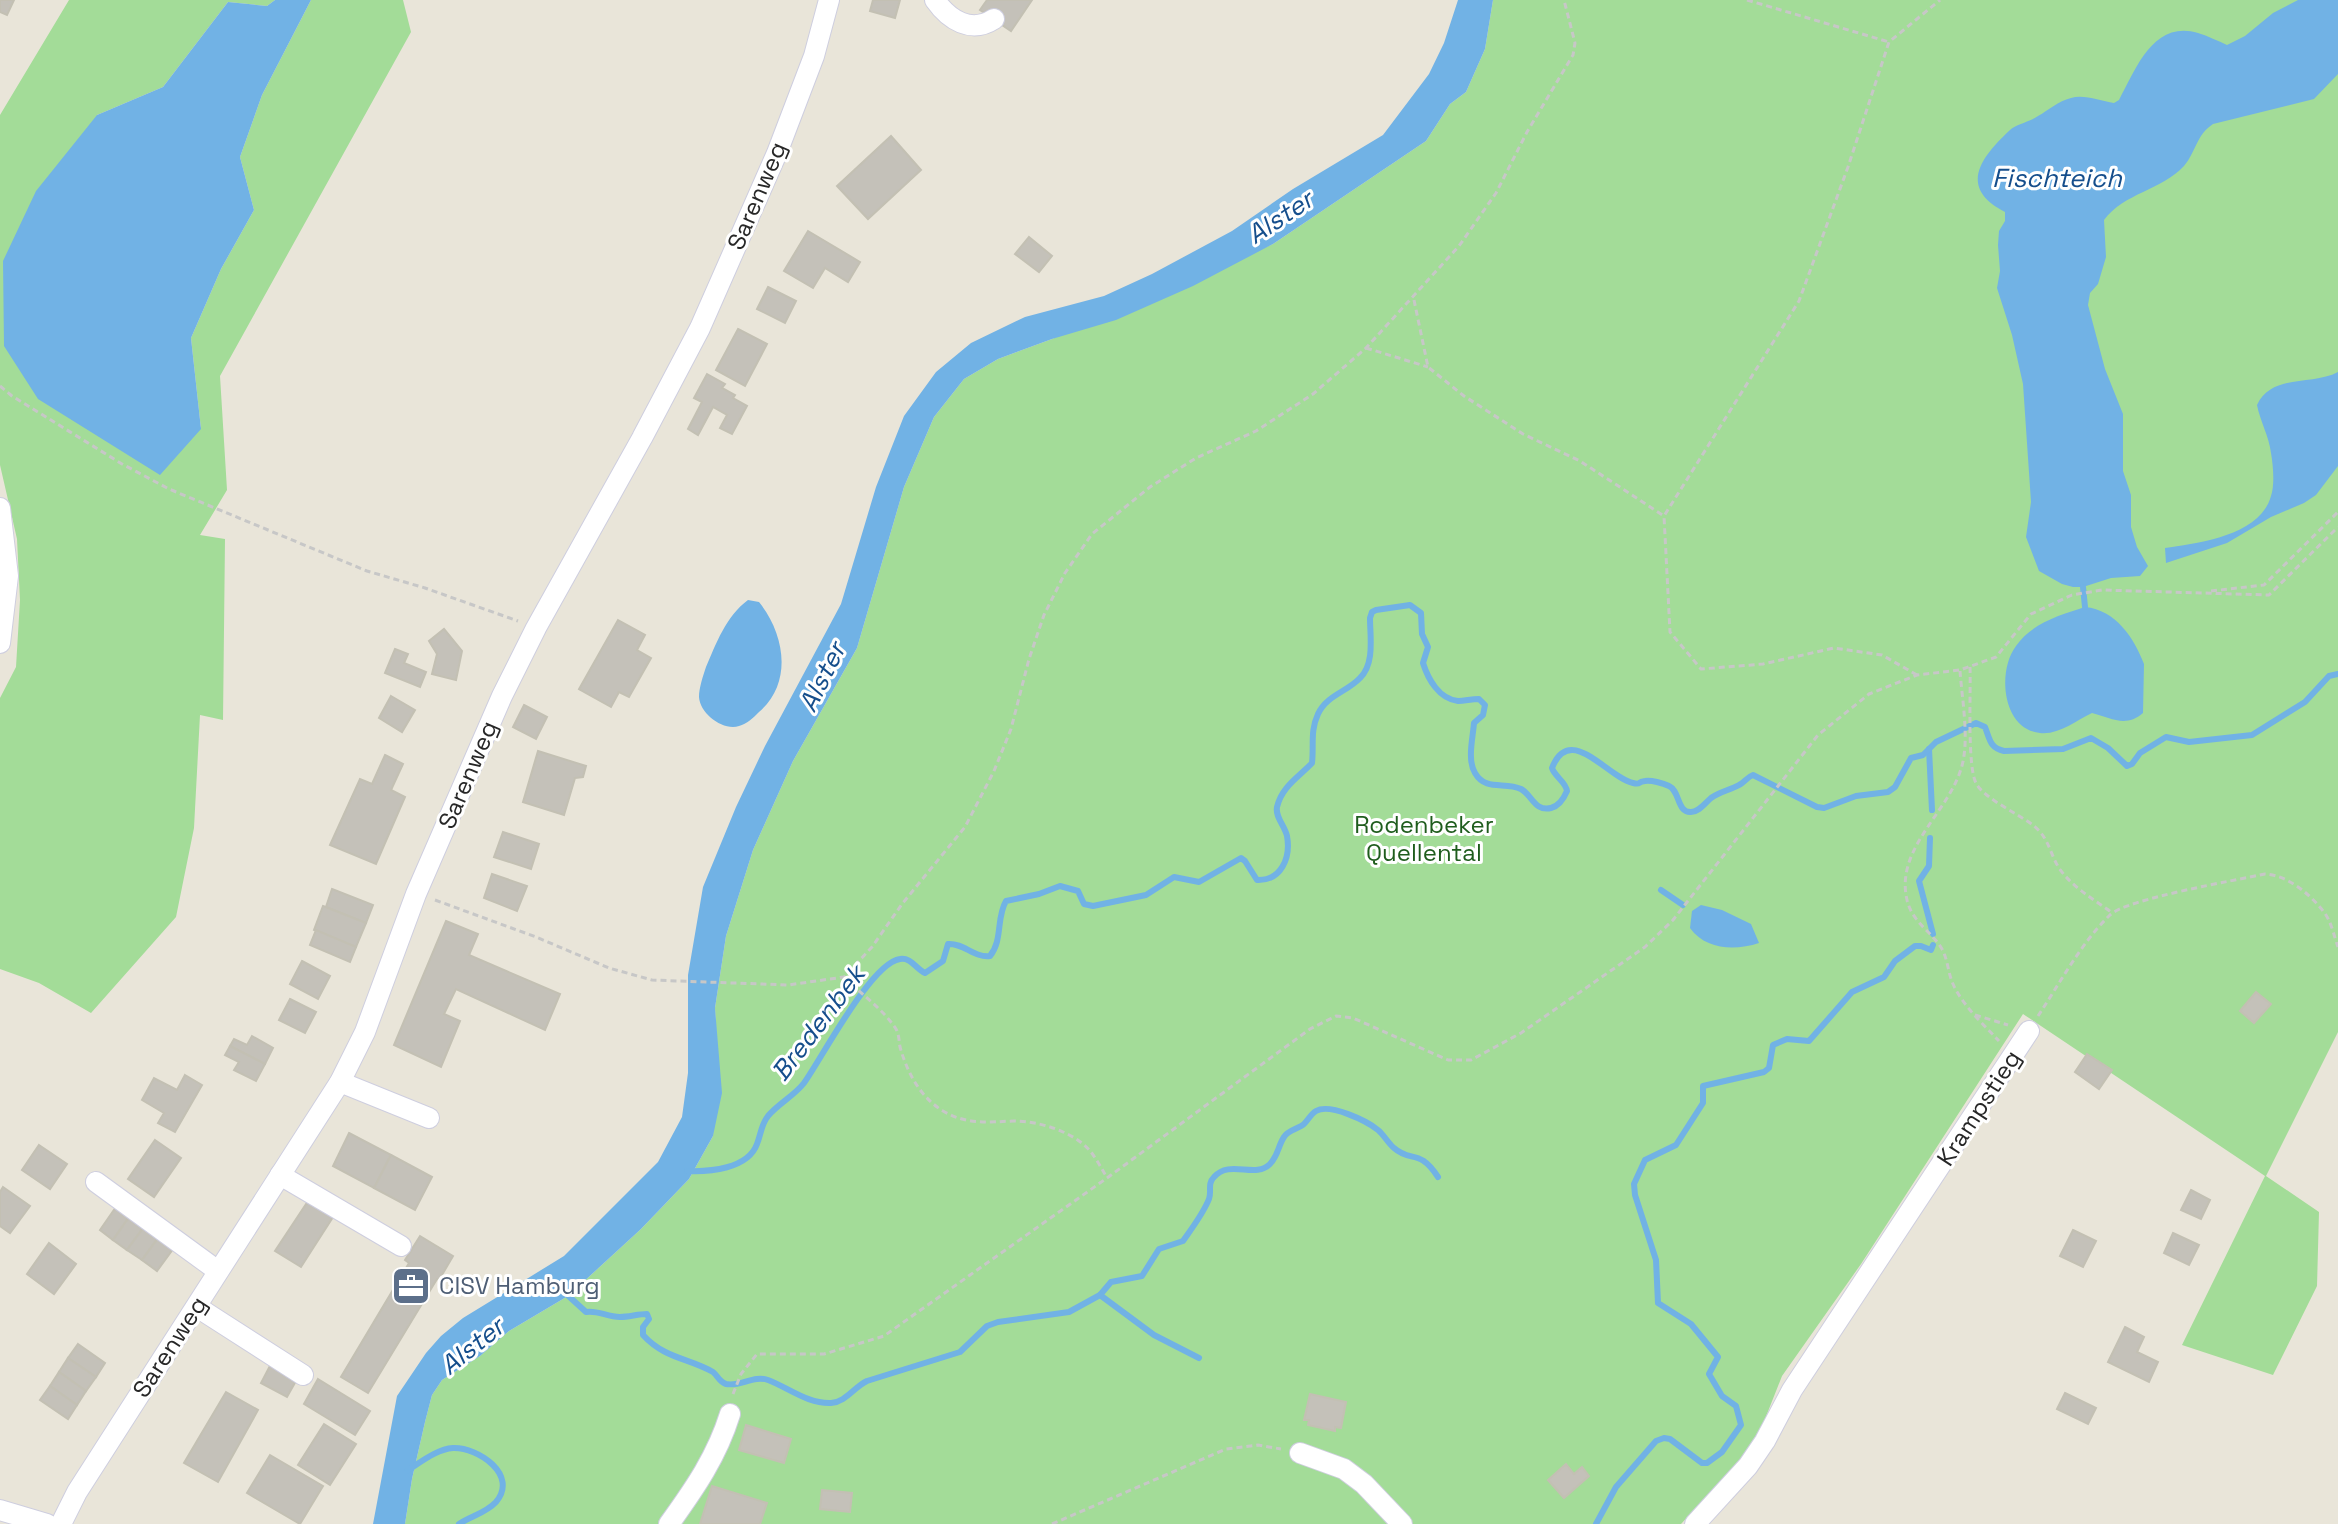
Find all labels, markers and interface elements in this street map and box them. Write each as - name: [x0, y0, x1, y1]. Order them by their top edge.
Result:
- street label: Sarenweg: [720, 137, 793, 255]
- water label: Fischteich: [1992, 161, 2123, 195]
- water label: Alster: [1240, 181, 1322, 251]
- water label: Alster: [791, 634, 855, 717]
- street label: Sarenweg: [431, 716, 504, 834]
- park label: Rodenbeker Quellental: [1354, 809, 1494, 868]
- water label: Bredenbek: [763, 956, 874, 1088]
- street label: Krampstieg: [1930, 1044, 2028, 1172]
- office icon: CISV Hamburg: [390, 1265, 432, 1307]
- place label: CISV Hamburg: [439, 1270, 600, 1301]
- street label: Sarenweg: [125, 1290, 214, 1403]
- water label: Alster: [433, 1308, 513, 1382]

